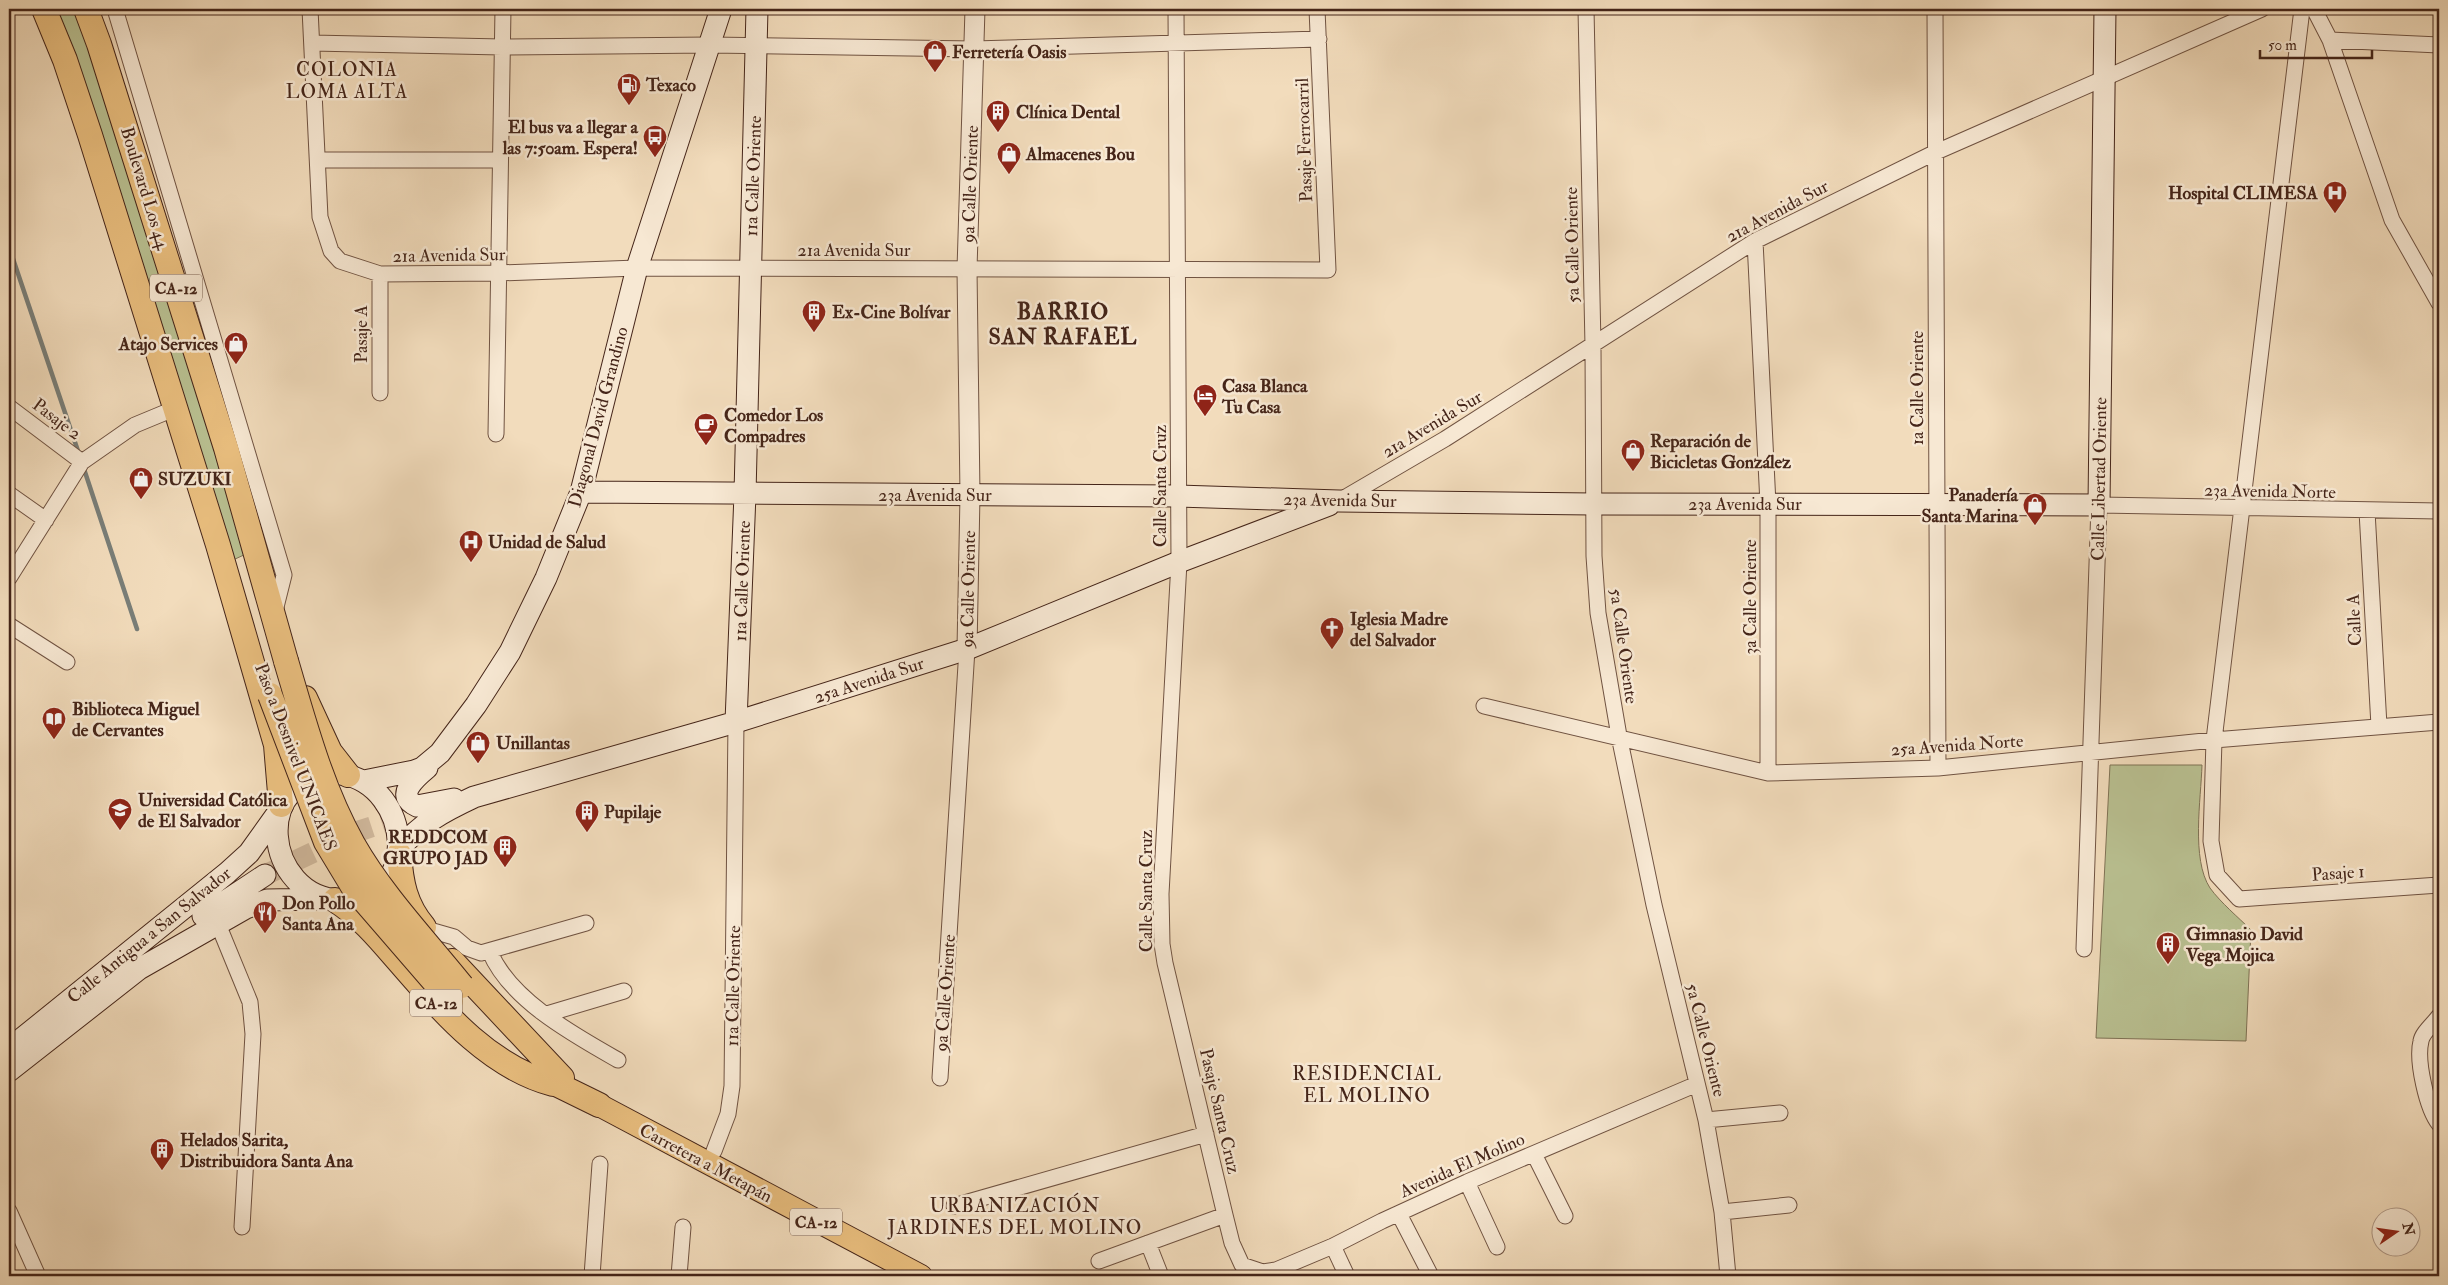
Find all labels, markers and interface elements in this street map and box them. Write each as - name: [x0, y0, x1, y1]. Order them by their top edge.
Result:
- scale bar: [2260, 28, 2373, 60]
- text: 50 m: [2268, 36, 2297, 55]
- shop icon: Ferretería Oasis: [922, 39, 948, 73]
- place label: Ferretería Oasis: [952, 41, 1067, 64]
- district label: COLONIA LOMA ALTA: [286, 58, 408, 104]
- fuel station icon: Texaco: [616, 72, 642, 106]
- place label: Texaco: [645, 74, 696, 97]
- street label: Pasaje Ferrocarril: [1291, 77, 1318, 203]
- building icon: Clínica Dental: [985, 99, 1011, 133]
- place label: Clínica Dental: [1016, 101, 1121, 124]
- street label: 11a Calle Oriente: [740, 115, 767, 237]
- place label: El bus va a llegar a las 7:50am. Espera!: [502, 116, 639, 160]
- street label: Boulevard Los 44: [115, 124, 175, 254]
- bus stop icon: El bus va a llegar a las 7:50am. Espera!: [642, 124, 668, 158]
- street label: 9a Calle Oriente: [957, 124, 984, 245]
- shop icon: Almacenes Bou: [996, 141, 1022, 175]
- place label: Almacenes Bou: [1025, 143, 1135, 166]
- street label: 21a Avenida Sur: [1722, 175, 1833, 248]
- hospital icon: Hospital CLIMESA: [2322, 180, 2348, 214]
- place label: Hospital CLIMESA: [2168, 182, 2319, 205]
- street label: 5a Calle Oriente: [1560, 186, 1585, 303]
- street label: 21a Avenida Sur: [798, 239, 911, 262]
- street label: 21a Avenida Sur: [392, 243, 506, 268]
- road number: CA-12: [150, 274, 202, 302]
- district label: BARRIO SAN RAFAEL: [988, 298, 1138, 351]
- building icon: Ex-Cine Bolívar: [801, 299, 827, 333]
- place label: Ex-Cine Bolívar: [832, 301, 951, 324]
- street label: Pasaje A: [350, 304, 373, 363]
- street label: Diagonal David Grandino: [563, 324, 634, 510]
- street label: 1a Calle Oriente: [1906, 330, 1929, 445]
- shop icon: Atajo Services: [223, 331, 249, 365]
- place label: Atajo Services: [118, 333, 218, 356]
- place label: Casa Blanca Tu Casa: [1221, 375, 1308, 419]
- hotel icon: Casa Blanca Tu Casa: [1192, 383, 1218, 417]
- street label: 21a Avenida Sur: [1378, 385, 1487, 463]
- street label: Pasaje 2: [28, 393, 86, 445]
- street label: Calle Libertad Oriente: [2087, 396, 2112, 561]
- place label: Comedor Los Compadres: [724, 404, 823, 448]
- cafe icon: Comedor Los Compadres: [693, 412, 719, 446]
- street label: Calle Santa Cruz: [1149, 425, 1172, 547]
- place label: Reparación de Bicicletas González: [1650, 430, 1791, 474]
- shop icon: Reparación de Bicicletas González: [1620, 438, 1646, 472]
- shop icon: SUZUKI: [128, 466, 154, 500]
- place label: SUZUKI: [158, 468, 232, 491]
- street label: 23a Avenida Norte: [2204, 479, 2337, 504]
- street label: 23a Avenida Sur: [878, 484, 992, 507]
- place label: Panadería Santa Marina: [1922, 484, 2019, 528]
- street label: 23a Avenida Sur: [1283, 488, 1397, 513]
- shop icon: Panadería Santa Marina: [2022, 492, 2048, 526]
- street label: 23a Avenida Sur: [1688, 493, 1802, 516]
- street label: 11a Calle Oriente: [729, 520, 756, 642]
- hospital icon: Unidad de Salud: [458, 529, 484, 563]
- street label: 9a Calle Oriente: [956, 530, 981, 650]
- place label: Unidad de Salud: [488, 531, 606, 554]
- street label: 3a Calle Oriente: [1739, 539, 1762, 655]
- street label: 5a Calle Oriente: [1604, 587, 1643, 706]
- street label: Calle A: [2342, 593, 2367, 647]
- place label: Iglesia Madre del Salvador: [1350, 608, 1449, 652]
- church icon: Iglesia Madre del Salvador: [1319, 616, 1345, 650]
- street label: 25a Avenida Sur: [811, 652, 927, 709]
- street label: Paso a Desnivel UNICAES: [249, 660, 342, 854]
- place label: Biblioteca Miguel de Cervantes: [72, 698, 200, 742]
- library icon: Biblioteca Miguel de Cervantes: [41, 706, 67, 740]
- street label: 25a Avenida Norte: [1890, 729, 2025, 762]
- shop icon: Unillantas: [465, 730, 491, 764]
- place label: Unillantas: [496, 732, 570, 755]
- place label: Universidad Católica de El Salvador: [138, 789, 288, 833]
- school or university icon: Universidad Católica de El Salvador: [107, 797, 133, 831]
- building icon: Pupilaje: [574, 799, 600, 833]
- place label: Pupilaje: [604, 801, 662, 824]
- place label: REDDCOM GRUPO JAD: [383, 826, 489, 870]
- street label: Calle Santa Cruz: [1135, 830, 1158, 952]
- building icon: REDDCOM GRUPO JAD: [492, 834, 518, 868]
- street label: Pasaje 1: [2311, 860, 2365, 887]
- street label: Calle Antigua a San Salvador: [63, 862, 236, 1009]
- place label: Don Pollo Santa Ana: [282, 892, 355, 936]
- restaurant icon: Don Pollo Santa Ana: [252, 900, 278, 934]
- place label: Gimnasio David Vega Mojica: [2185, 923, 2303, 967]
- street label: 11a Calle Oriente: [721, 925, 746, 1047]
- building icon: Gimnasio David Vega Mojica: [2155, 931, 2181, 965]
- street label: 9a Calle Oriente: [930, 933, 961, 1054]
- street label: 5a Calle Oriente: [1680, 981, 1731, 1100]
- road number: CA-12: [410, 990, 462, 1016]
- street label: Pasaje Santa Cruz: [1194, 1046, 1245, 1176]
- district label: RESIDENCIAL EL MOLINO: [1292, 1062, 1442, 1108]
- street label: Carretera a Metapán: [635, 1119, 776, 1208]
- street label: Avenida El Molino: [1395, 1127, 1529, 1204]
- place label: Helados Sarita, Distribuidora Santa Ana: [180, 1129, 353, 1173]
- building icon: Helados Sarita, Distribuidora Santa Ana: [149, 1137, 175, 1171]
- district label: URBANIZACIÓN JARDINES DEL MOLINO: [887, 1192, 1142, 1240]
- road number: CA-12: [790, 1208, 842, 1236]
- north arrow: [2370, 1208, 2420, 1258]
- text: N: [2398, 1220, 2418, 1238]

